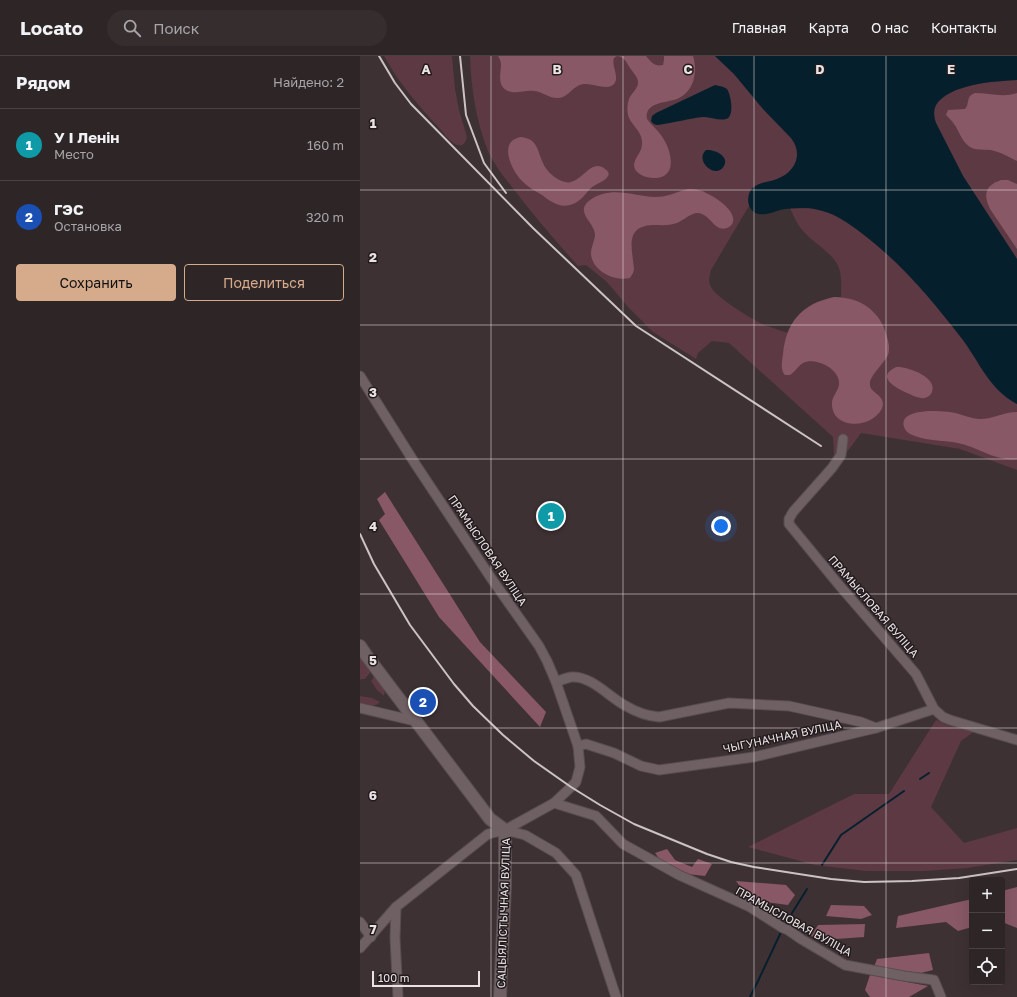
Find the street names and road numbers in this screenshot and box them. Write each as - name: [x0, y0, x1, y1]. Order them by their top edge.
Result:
- street label: ПРАМЫСЛОВАЯ ВУЛІЦА: [446, 492, 530, 608]
- street label: ПРАМЫСЛОВАЯ ВУЛІЦА: [826, 552, 922, 660]
- street label: ЧЫГУНАЧНАЯ ВУЛІЦА: [722, 717, 843, 755]
- street label: САЦЫЯЛІСТЫЧНАЯ ВУЛІЦА: [494, 837, 512, 988]
- street label: ПРАМЫСЛОВАЯ ВУЛІЦА: [734, 884, 855, 959]

